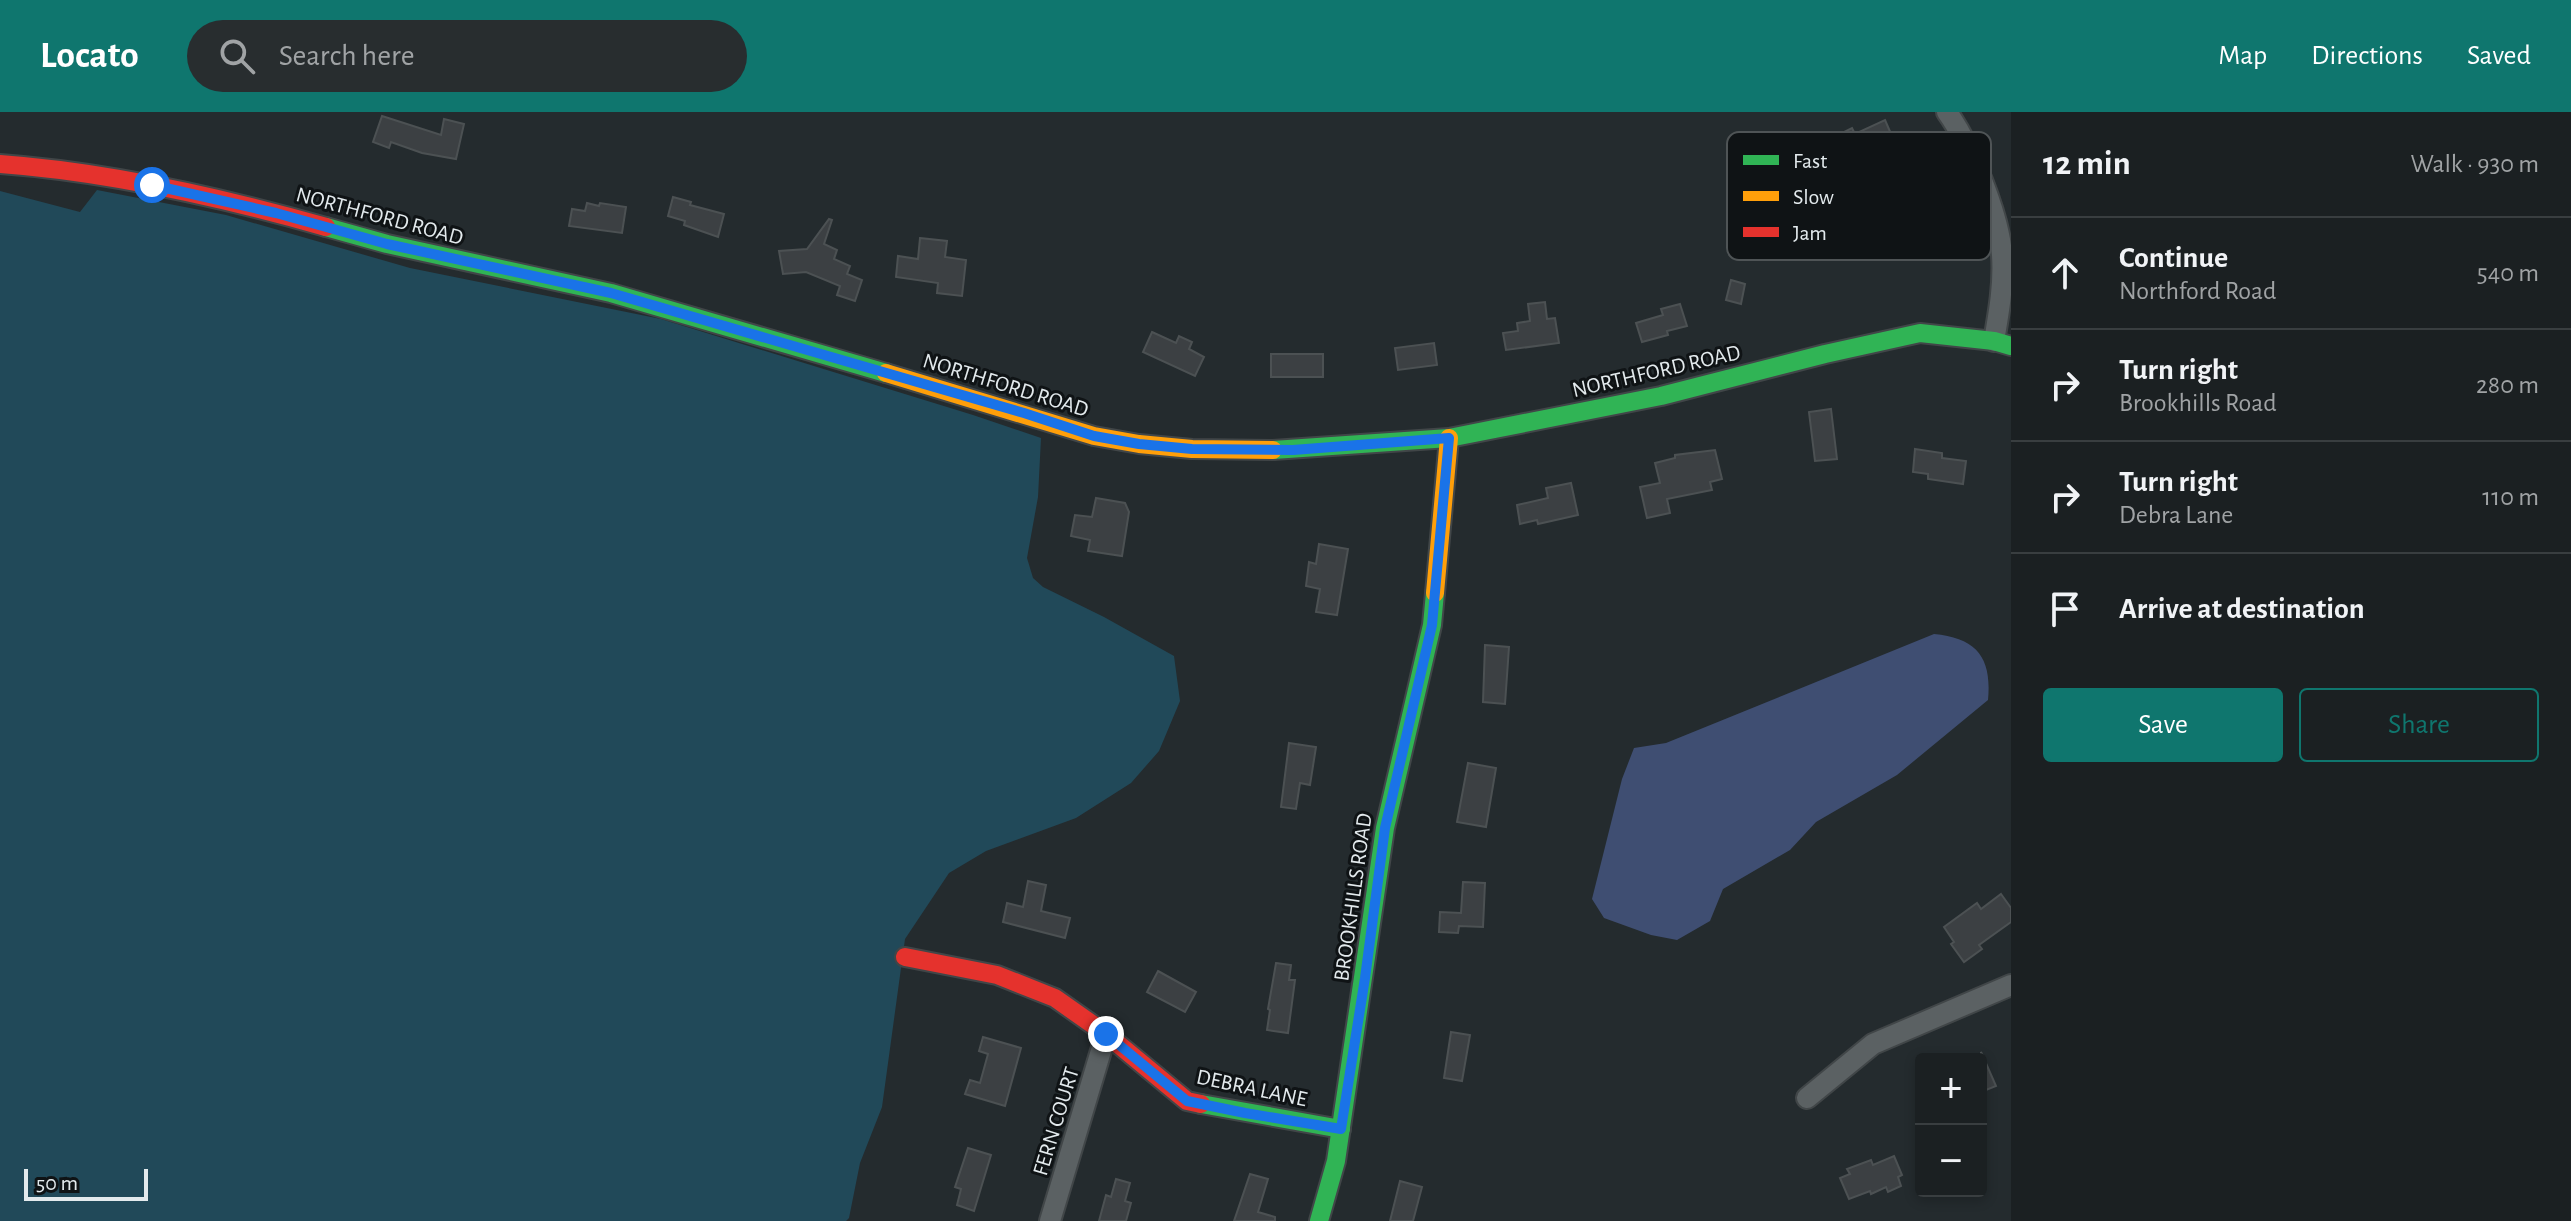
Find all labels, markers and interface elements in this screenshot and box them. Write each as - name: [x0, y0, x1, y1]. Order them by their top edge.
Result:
- search box: [187, 20, 747, 92]
- icon: search: [215, 34, 259, 78]
- text: Locato: [40, 37, 139, 75]
- text: Search here: [279, 41, 414, 71]
- text: Map: [2218, 42, 2267, 70]
- text: Directions: [2311, 42, 2423, 70]
- text: Saved: [2467, 42, 2531, 70]
- legend: [1727, 132, 1991, 260]
- text: 12 min: [2043, 147, 2131, 181]
- text: Fast: [1793, 150, 1827, 172]
- text: Walk · 930 m: [2411, 151, 2539, 177]
- route start: [134, 167, 170, 203]
- street label: NORTHFORD ROAD: [294, 183, 466, 249]
- text: Slow: [1793, 186, 1834, 208]
- text: Jam: [1793, 222, 1827, 244]
- text: Continue: [2119, 243, 2228, 273]
- icon: ahead: [2043, 251, 2087, 295]
- text: 540 m: [2477, 260, 2539, 286]
- text: Northford Road: [2119, 278, 2276, 304]
- street label: NORTHFORD ROAD: [1570, 341, 1742, 401]
- street label: NORTHFORD ROAD: [920, 349, 1091, 421]
- text: Turn right: [2119, 355, 2238, 385]
- icon: right: [2043, 363, 2087, 407]
- text: 280 m: [2476, 372, 2539, 398]
- text: Brookhills Road: [2119, 390, 2277, 416]
- text: Turn right: [2119, 467, 2238, 497]
- icon: right: [2043, 475, 2087, 519]
- text: 110 m: [2482, 484, 2539, 510]
- text: Debra Lane: [2119, 502, 2233, 528]
- icon: arrive: [2043, 587, 2087, 631]
- text: Arrive at destination: [2119, 594, 2365, 624]
- button: Save: [2043, 688, 2283, 762]
- button: Share: [2299, 688, 2539, 762]
- street label: BROOKHILLS ROAD: [1330, 812, 1376, 983]
- route end: [1088, 1016, 1124, 1052]
- map controls: [1915, 1053, 1987, 1197]
- button: +: [1915, 1053, 1987, 1125]
- street label: FERN COURT: [1029, 1064, 1083, 1178]
- street label: DEBRA LANE: [1194, 1066, 1310, 1111]
- button: −: [1915, 1125, 1987, 1197]
- scale bar: [24, 1165, 148, 1201]
- text: 50 m: [36, 1172, 78, 1194]

